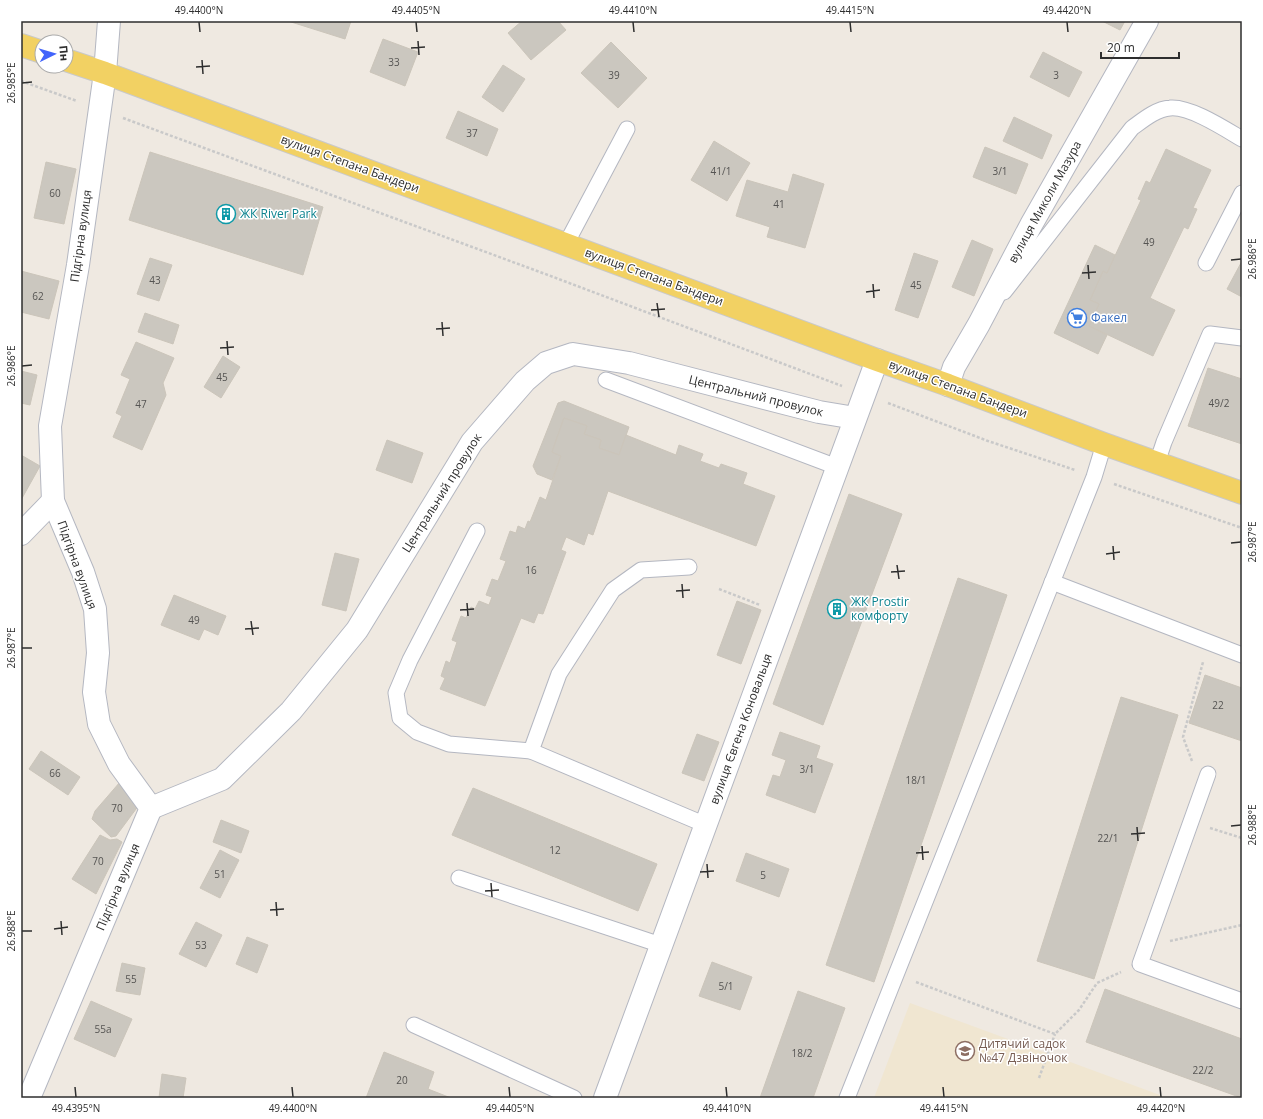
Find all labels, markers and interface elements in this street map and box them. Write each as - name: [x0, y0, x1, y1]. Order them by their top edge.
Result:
- text: 49.4400°N: [175, 3, 223, 17]
- text: 49.4405°N: [392, 3, 440, 17]
- text: 49.4410°N: [609, 3, 657, 17]
- text: 49.4415°N: [826, 3, 874, 17]
- text: 49.4420°N: [1043, 3, 1091, 17]
- north arrow: [34, 34, 74, 74]
- scale bar: [1101, 34, 1179, 60]
- text: 20 m: [1107, 39, 1135, 56]
- text: Пн: [56, 45, 73, 61]
- house number: 33: [388, 55, 400, 69]
- text: 26.985°E: [4, 62, 18, 104]
- house number: 39: [608, 68, 620, 82]
- house number: 3: [1053, 68, 1059, 82]
- house number: 37: [466, 126, 478, 140]
- street label: вулиця Степана Бандери: [279, 131, 422, 197]
- street label: вулиця Миколи Мазура: [1004, 138, 1085, 266]
- house number: 41/1: [711, 164, 731, 178]
- house number: 3/1: [992, 164, 1008, 178]
- house number: 60: [49, 186, 61, 200]
- street label: Підгірна вулиця: [66, 189, 95, 283]
- house number: 41: [773, 197, 785, 211]
- building icon: ЖК River Park: [215, 203, 237, 225]
- place label: ЖК River Park: [240, 205, 318, 222]
- house number: 49: [1143, 235, 1155, 249]
- text: 26.986°E: [1245, 238, 1259, 280]
- street label: вулиця Степана Бандери: [583, 244, 726, 310]
- house number: 43: [149, 273, 161, 287]
- house number: 45: [910, 278, 922, 292]
- house number: 62: [32, 289, 44, 303]
- supermarket icon: Факел: [1066, 307, 1088, 329]
- place label: Факел: [1091, 309, 1127, 326]
- text: 26.986°E: [4, 345, 18, 387]
- street label: вулиця Степана Бандери: [887, 356, 1030, 422]
- house number: 45: [216, 370, 228, 384]
- street label: Центральний провулок: [687, 371, 826, 421]
- house number: 49/2: [1209, 396, 1230, 410]
- house number: 47: [135, 397, 147, 411]
- street label: Центральний провулок: [398, 429, 486, 556]
- street label: Підгірна вулиця: [54, 518, 101, 611]
- text: 26.987°E: [1245, 521, 1259, 563]
- house number: 16: [525, 563, 537, 577]
- place label: ЖК Prostir комфорту: [851, 593, 909, 624]
- building icon: ЖК Prostir комфорту: [826, 598, 848, 620]
- house number: 49: [188, 613, 200, 627]
- text: 26.987°E: [4, 627, 18, 669]
- street label: вулиця Євгена Коновальця: [705, 651, 776, 807]
- house number: 22: [1212, 698, 1224, 712]
- house number: 3/1: [799, 762, 815, 776]
- house number: 66: [49, 766, 61, 780]
- house number: 18/1: [906, 773, 926, 787]
- house number: 70: [111, 801, 123, 815]
- text: 26.988°E: [1245, 804, 1259, 846]
- house number: 22/1: [1098, 831, 1118, 845]
- street label: Підгірна вулиця: [92, 841, 144, 933]
- house number: 12: [549, 843, 561, 857]
- house number: 70: [92, 854, 104, 868]
- house number: 51: [214, 867, 226, 881]
- house number: 5: [760, 868, 766, 882]
- text: 26.988°E: [4, 910, 18, 952]
- house number: 53: [195, 938, 207, 952]
- house number: 55: [125, 972, 137, 986]
- house number: 5/1: [718, 979, 734, 993]
- house number: 55а: [95, 1022, 112, 1036]
- place label: Дитячий садок №47 Дзвіночок: [979, 1035, 1068, 1066]
- school or university icon: Дитячий садок №47 Дзвіночок: [954, 1040, 976, 1062]
- house number: 18/2: [792, 1046, 813, 1060]
- house number: 22/2: [1193, 1063, 1214, 1077]
- house number: 20: [396, 1073, 408, 1087]
- text: 49.4395°N: [52, 1101, 100, 1115]
- text: 49.4400°N: [269, 1101, 317, 1115]
- text: 49.4405°N: [486, 1101, 534, 1115]
- text: 49.4410°N: [703, 1101, 751, 1115]
- text: 49.4415°N: [920, 1101, 968, 1115]
- text: 49.4420°N: [1137, 1101, 1185, 1115]

